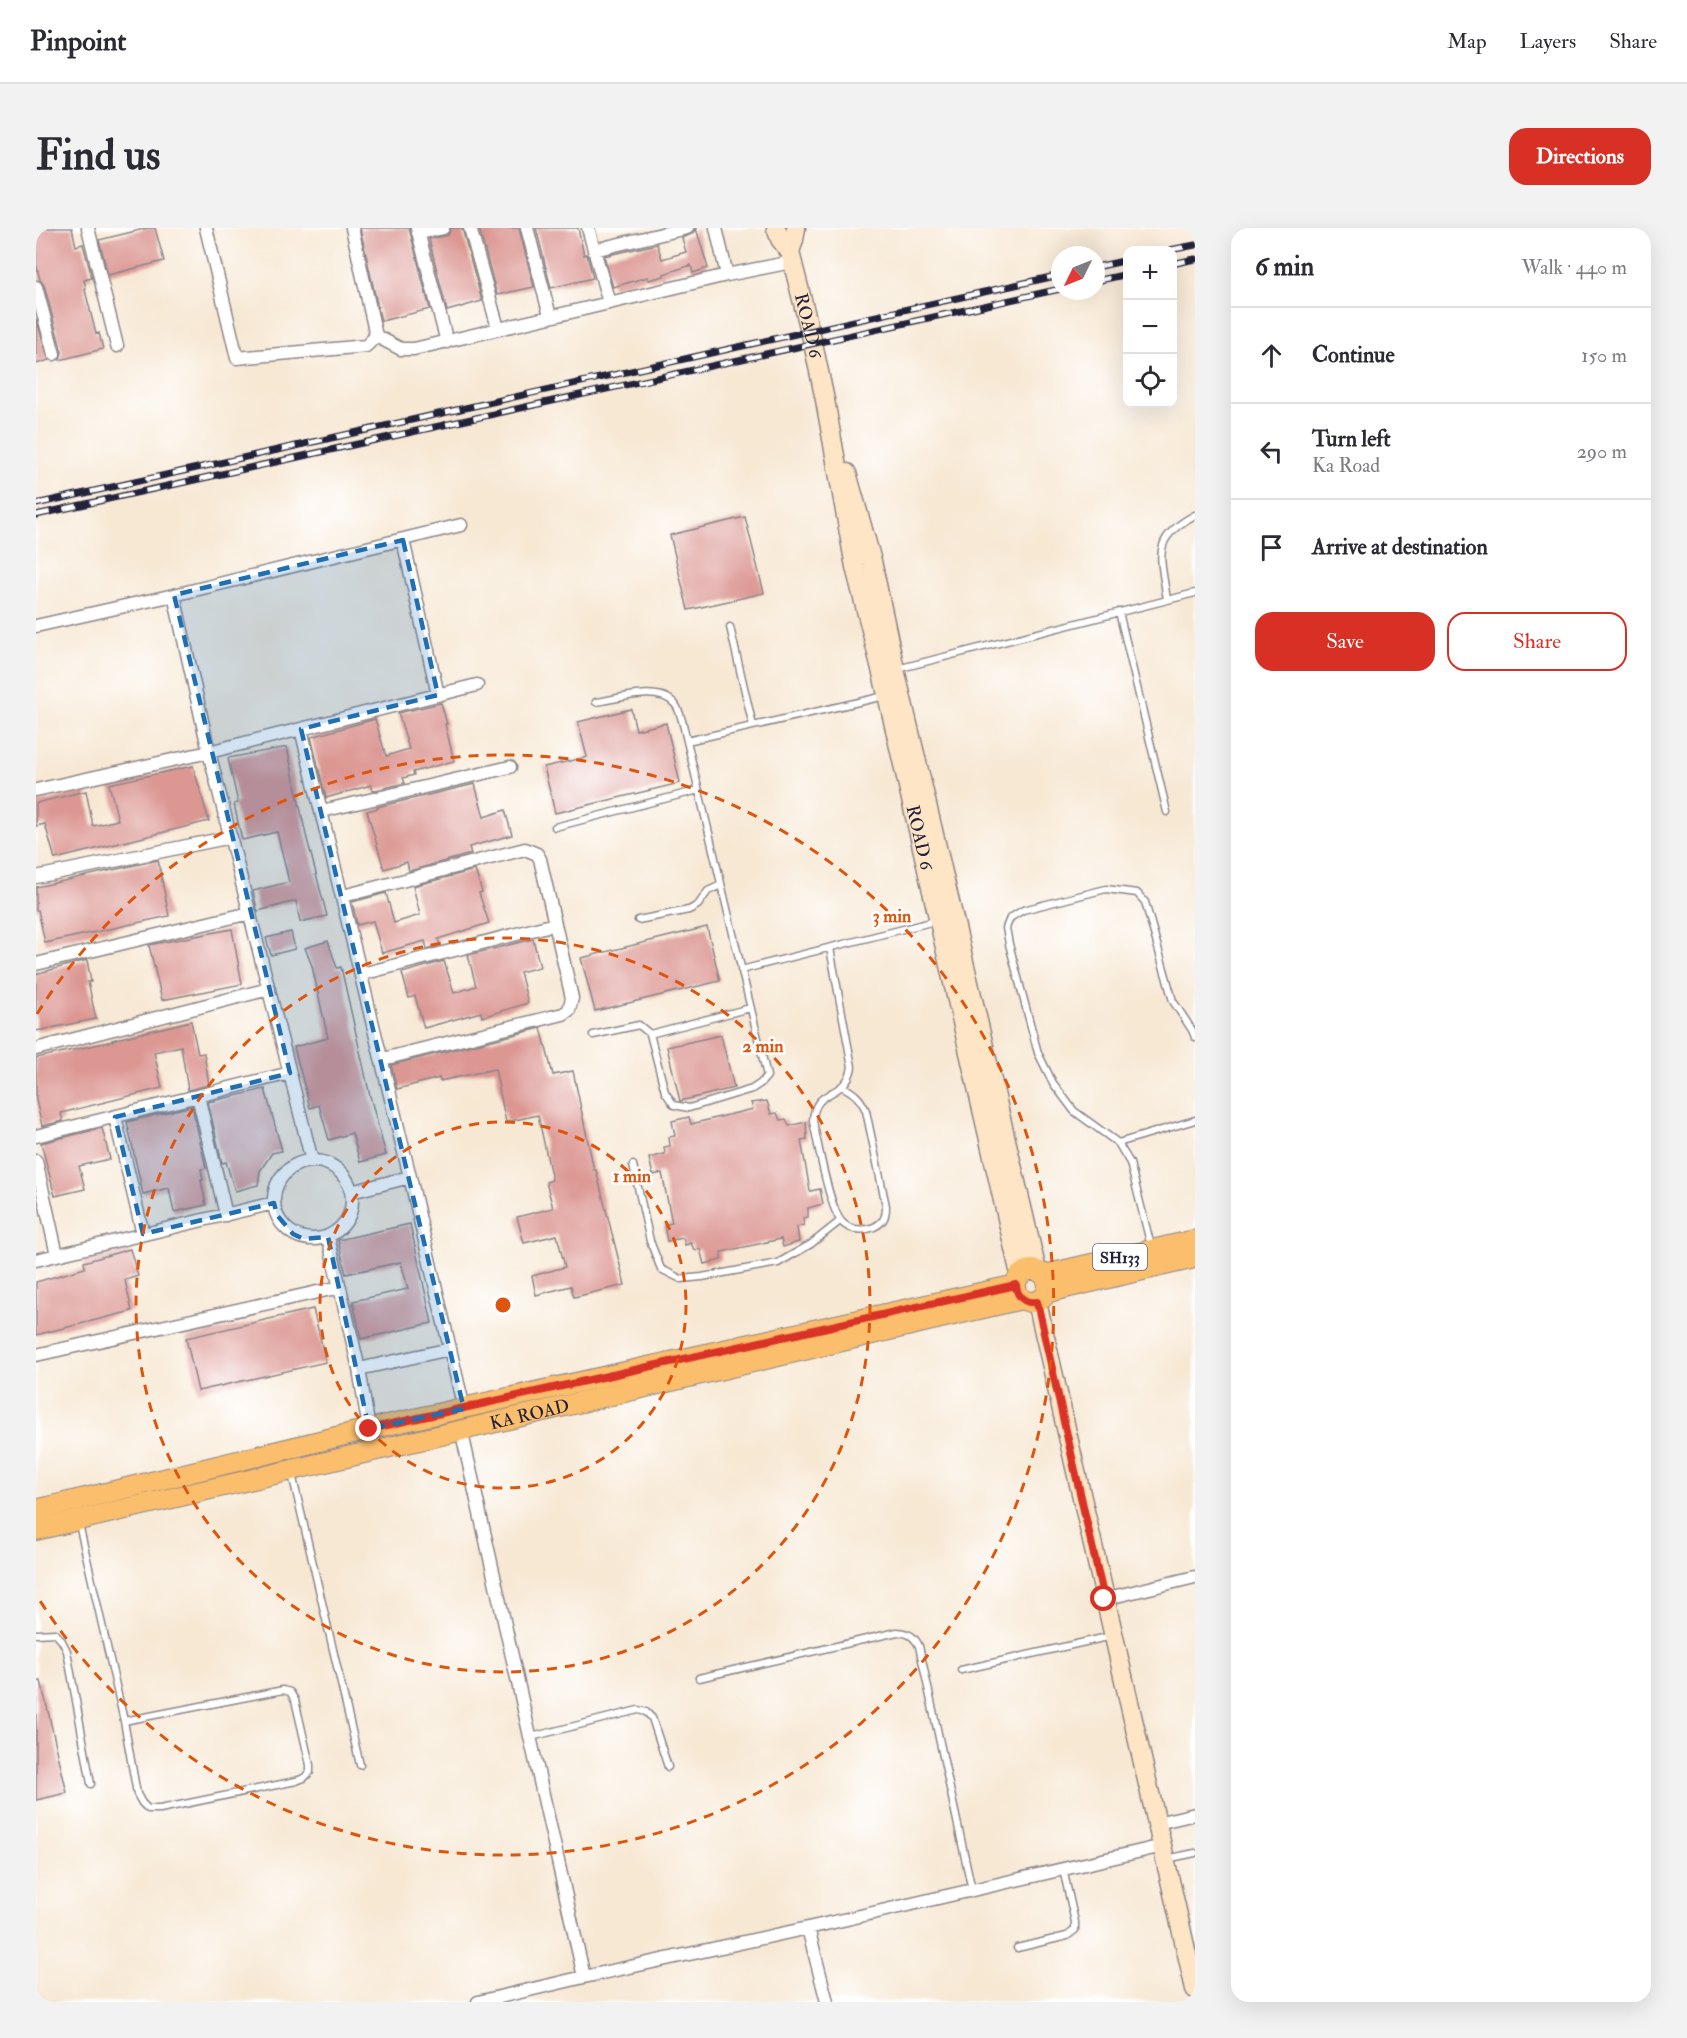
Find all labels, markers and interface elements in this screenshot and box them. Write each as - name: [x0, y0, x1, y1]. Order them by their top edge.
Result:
- text: Pinpoint: [30, 24, 126, 59]
- text: Map: [1447, 28, 1487, 55]
- text: Layers: [1520, 28, 1576, 55]
- text: Share: [1609, 28, 1657, 55]
- button: Directions: [1509, 128, 1651, 185]
- text: Find us: [36, 130, 160, 182]
- north arrow: [1051, 246, 1105, 300]
- map controls: [1123, 246, 1177, 408]
- button: +: [1123, 246, 1177, 300]
- text: 6 min: [1255, 251, 1314, 283]
- text: Walk · 440 m: [1522, 255, 1627, 280]
- street label: ROAD 6: [789, 291, 827, 361]
- button: −: [1123, 300, 1177, 354]
- icon: ahead: [1255, 339, 1288, 372]
- text: Continue: [1312, 341, 1395, 369]
- text: 150 m: [1581, 343, 1627, 368]
- button: locate: [1123, 354, 1177, 408]
- text: Turn left: [1312, 425, 1391, 453]
- icon: left: [1255, 435, 1288, 468]
- text: 290 m: [1577, 439, 1627, 464]
- text: Ka Road: [1312, 453, 1380, 478]
- icon: arrive: [1255, 531, 1288, 564]
- text: Arrive at destination: [1312, 533, 1488, 561]
- button: Save: [1255, 612, 1435, 671]
- button: Share: [1447, 612, 1627, 671]
- street label: ROAD 6: [901, 803, 938, 873]
- text: 3 min: [873, 905, 912, 928]
- text: 2 min: [743, 1035, 784, 1058]
- text: 1 min: [613, 1165, 652, 1188]
- road number: SH133: [1093, 1244, 1147, 1270]
- centre of rings: [493, 1295, 513, 1315]
- street label: KA ROAD: [488, 1394, 572, 1435]
- route end: [355, 1415, 381, 1441]
- route start: [1090, 1585, 1116, 1611]

